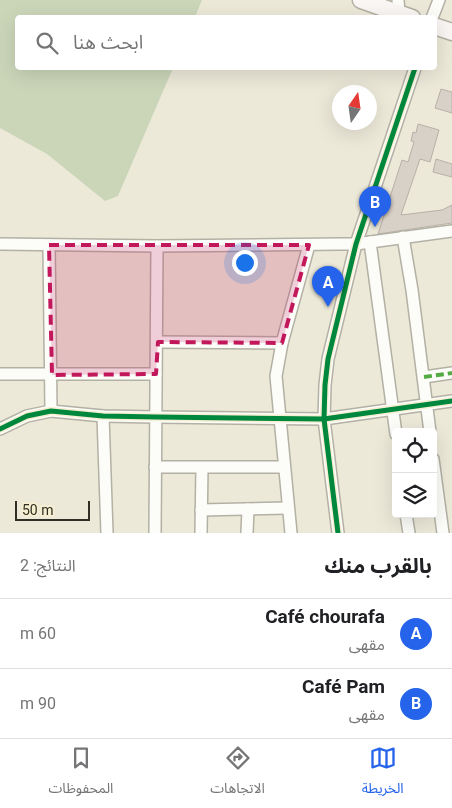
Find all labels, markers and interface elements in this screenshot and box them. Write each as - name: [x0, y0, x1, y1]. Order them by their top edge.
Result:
- search box: [15, 15, 437, 70]
- icon: search: [33, 29, 61, 57]
- text: ابحث هنا: [73, 31, 143, 54]
- north arrow: [332, 85, 377, 130]
- pin: B: [359, 186, 391, 227]
- your location: [232, 250, 258, 276]
- pin: A: [312, 266, 344, 307]
- map controls: [392, 428, 437, 518]
- button: locate: [392, 428, 437, 473]
- button: layers: [392, 473, 437, 518]
- scale bar: [15, 498, 90, 521]
- text: 50 m: [22, 502, 54, 518]
- text: بالقرب منك: [324, 554, 432, 578]
- text: النتائج: 2: [20, 556, 76, 575]
- text: Café chourafa: [265, 605, 385, 628]
- text: 60 m: [20, 624, 56, 643]
- text: A: [411, 624, 421, 643]
- text: مقهى: [349, 635, 385, 654]
- text: Café Pam: [302, 675, 385, 698]
- text: 90 m: [20, 694, 56, 713]
- text: B: [411, 694, 421, 713]
- text: مقهى: [349, 705, 385, 724]
- tab: المحفوظات: [48, 744, 113, 803]
- tab: الاتجاهات: [210, 744, 265, 803]
- tab: الخريطة: [362, 744, 404, 803]

